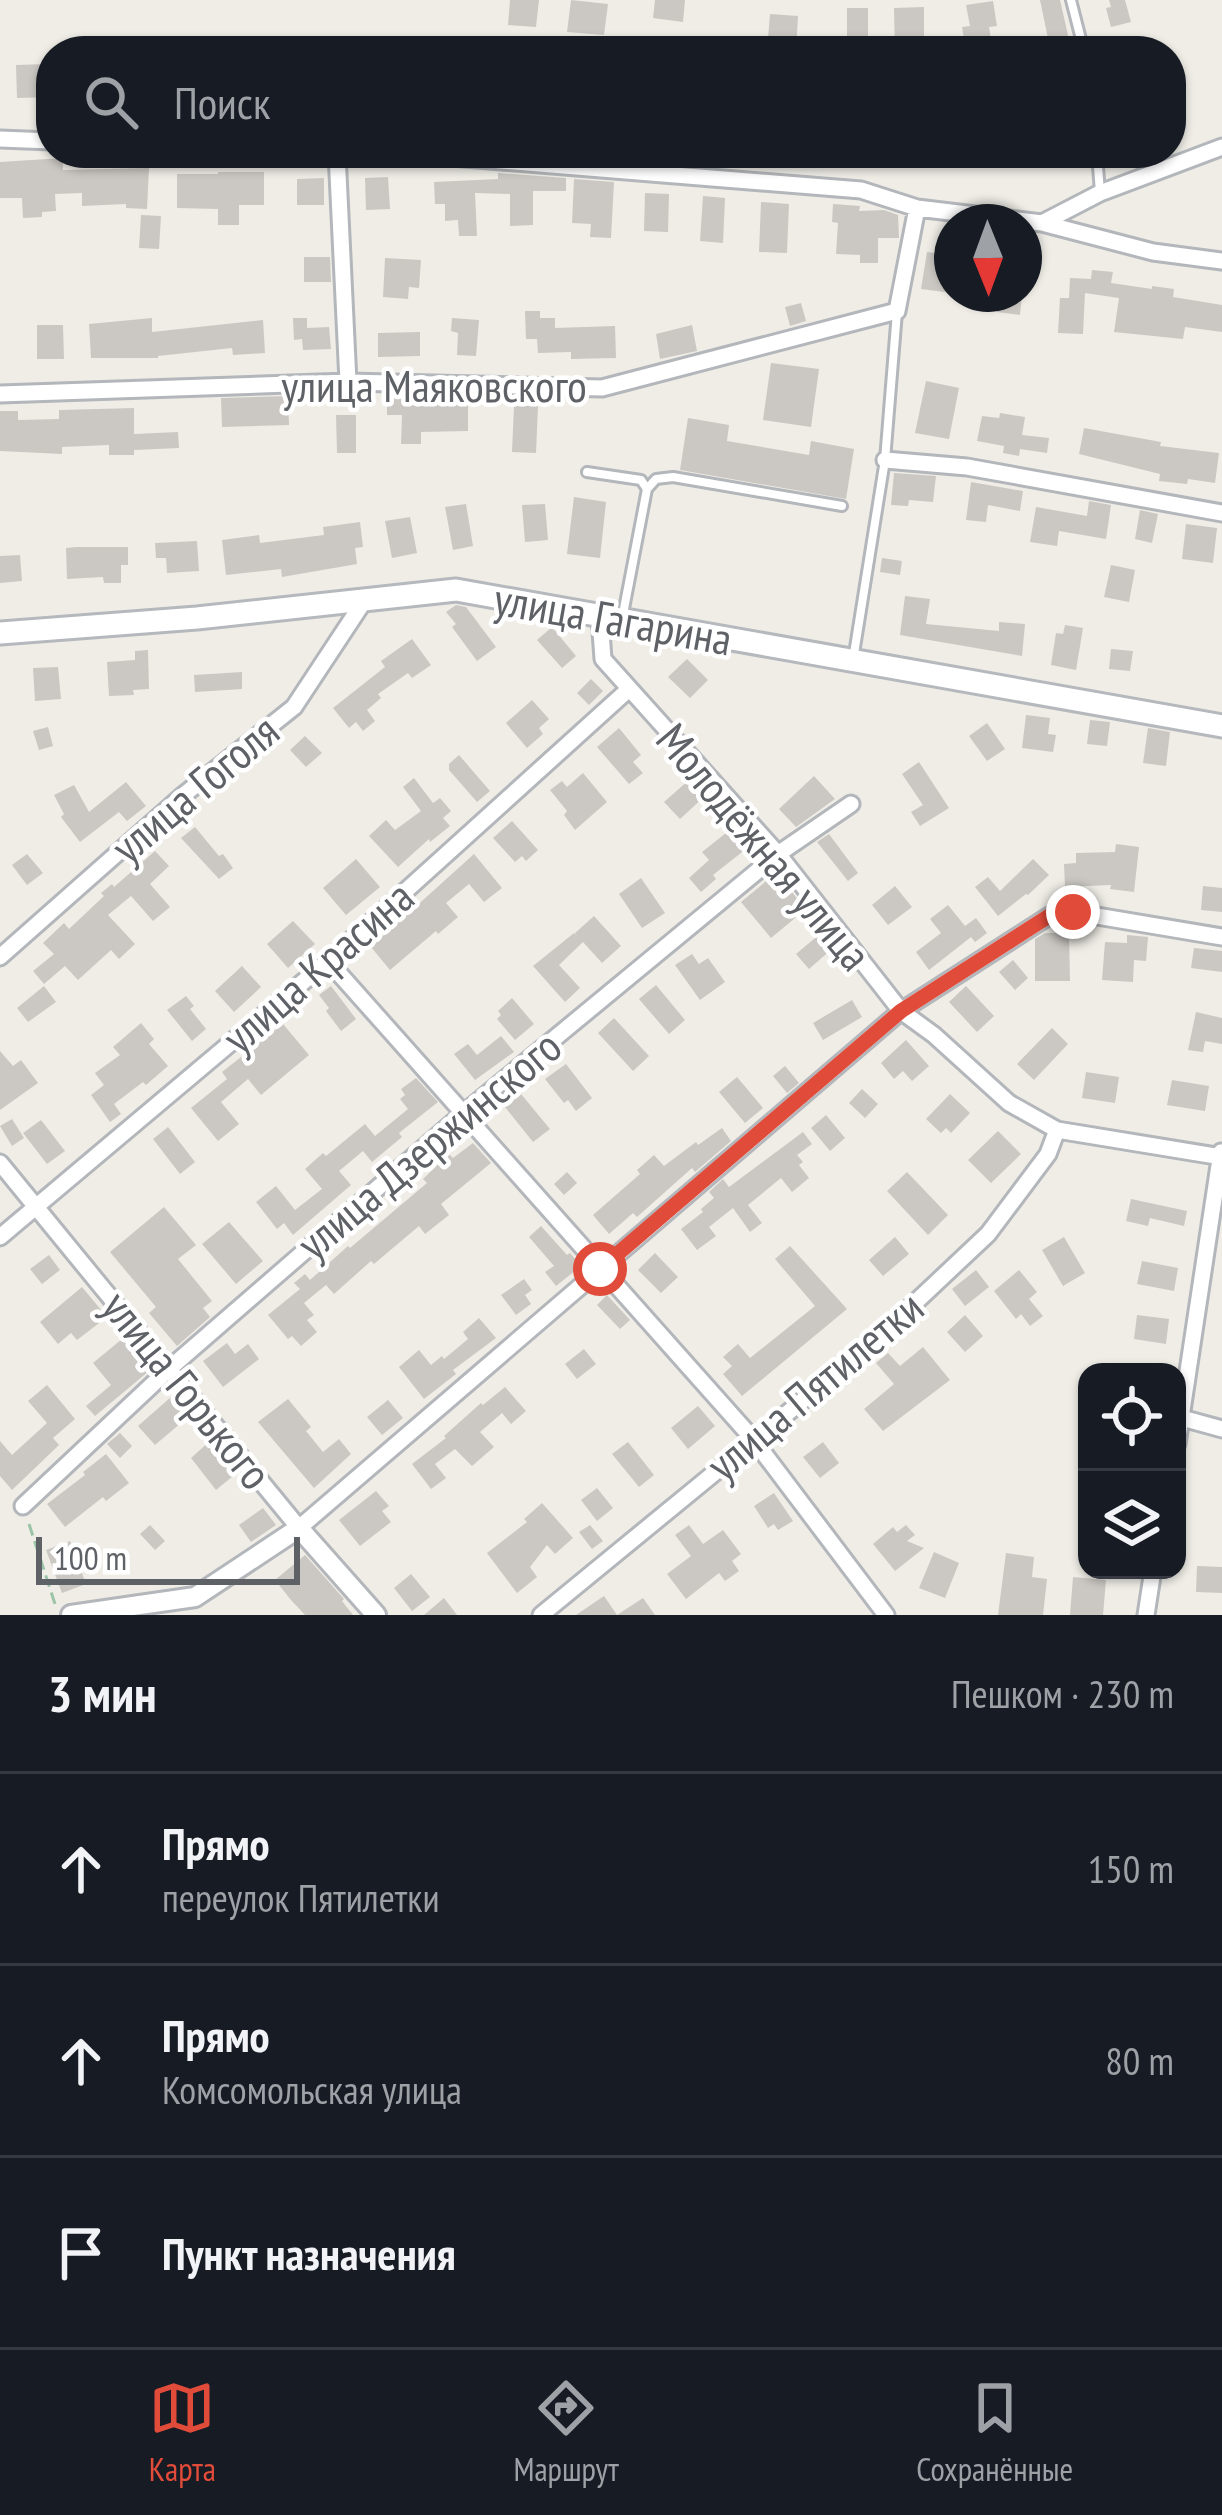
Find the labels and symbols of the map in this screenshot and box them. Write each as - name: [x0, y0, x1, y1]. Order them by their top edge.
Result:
- north arrow: [934, 204, 1042, 312]
- street label: улица Маяковского: [281, 356, 587, 414]
- street label: улица Гагарина: [490, 569, 736, 667]
- street label: улица Гоголя: [99, 701, 290, 875]
- street label: Молодёжная улица: [645, 711, 885, 982]
- street label: улица Красина: [210, 867, 425, 1065]
- route end: [1046, 885, 1100, 939]
- street label: улица Дзержинского: [284, 1017, 572, 1272]
- route start: [573, 1242, 627, 1296]
- street label: улица Горького: [90, 1278, 285, 1500]
- street label: улица Пятилетки: [694, 1278, 935, 1493]
- scale bar: [36, 1531, 300, 1584]

